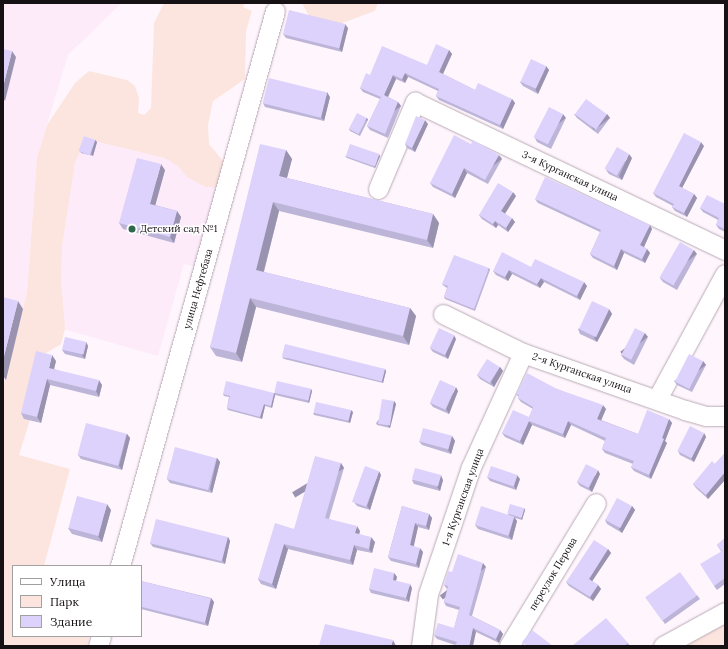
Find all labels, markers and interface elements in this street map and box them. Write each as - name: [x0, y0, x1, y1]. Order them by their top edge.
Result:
- street label: 3-я Курганская улица: [520, 148, 620, 204]
- place label: Детский сад №1: [140, 223, 217, 235]
- marker: Детский сад №1: [127, 224, 137, 234]
- street label: улица Нефтебаза: [181, 248, 215, 330]
- street label: 2-я Курганская улица: [531, 350, 633, 396]
- street label: 1-я Курганская улица: [440, 447, 486, 547]
- street label: переулок Перова: [526, 535, 580, 613]
- legend: [12, 565, 142, 637]
- text: Улица: [50, 574, 86, 589]
- text: Парк: [50, 594, 79, 609]
- text: Здание: [50, 614, 92, 629]

